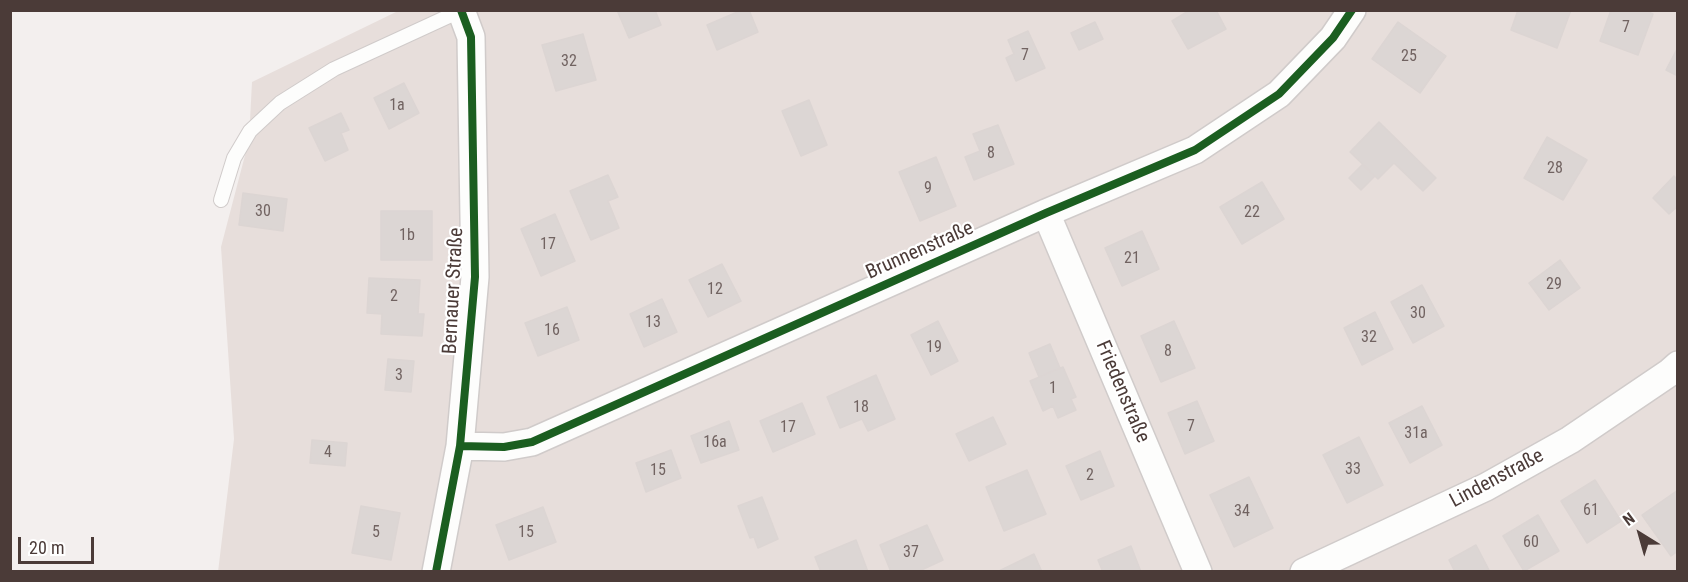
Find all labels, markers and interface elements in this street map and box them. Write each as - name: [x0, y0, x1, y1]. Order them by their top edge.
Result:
- house number: 7: [1622, 18, 1630, 38]
- house number: 7: [1021, 46, 1029, 66]
- house number: 25: [1401, 47, 1417, 67]
- house number: 32: [561, 52, 577, 72]
- house number: 1a: [389, 96, 405, 116]
- house number: 8: [987, 144, 995, 164]
- house number: 28: [1547, 159, 1563, 179]
- house number: 9: [924, 179, 932, 199]
- house number: 30: [255, 202, 271, 222]
- house number: 22: [1244, 203, 1260, 223]
- street label: Brunnenstraße: [862, 217, 978, 285]
- house number: 1b: [399, 226, 415, 246]
- street label: Bernauer Straße: [439, 227, 469, 355]
- house number: 17: [540, 235, 556, 255]
- house number: 21: [1124, 249, 1140, 269]
- house number: 29: [1546, 275, 1562, 295]
- house number: 12: [707, 280, 723, 300]
- house number: 2: [390, 287, 398, 307]
- house number: 30: [1410, 304, 1426, 324]
- house number: 13: [645, 313, 661, 333]
- house number: 16: [544, 321, 560, 341]
- house number: 32: [1361, 328, 1377, 348]
- street label: Friedenstraße: [1090, 337, 1154, 447]
- house number: 19: [926, 338, 942, 358]
- house number: 8: [1164, 342, 1172, 362]
- house number: 3: [395, 366, 403, 386]
- house number: 1: [1049, 379, 1057, 399]
- house number: 18: [853, 398, 869, 418]
- house number: 7: [1187, 417, 1195, 437]
- house number: 17: [780, 418, 796, 438]
- house number: 31a: [1404, 424, 1428, 444]
- house number: 16a: [703, 433, 727, 453]
- house number: 4: [324, 443, 332, 463]
- street label: Lindenstraße: [1446, 444, 1548, 514]
- house number: 33: [1345, 460, 1361, 480]
- house number: 15: [650, 461, 666, 481]
- house number: 2: [1086, 466, 1094, 486]
- house number: 61: [1583, 501, 1599, 521]
- house number: 34: [1234, 502, 1250, 522]
- north arrow: [1610, 504, 1670, 564]
- text: N: [1619, 509, 1638, 530]
- house number: 5: [372, 523, 380, 543]
- house number: 15: [518, 523, 534, 543]
- scale bar: [21, 525, 98, 563]
- house number: 60: [1523, 533, 1539, 553]
- text: 20 m: [29, 537, 64, 558]
- house number: 37: [903, 543, 919, 563]

